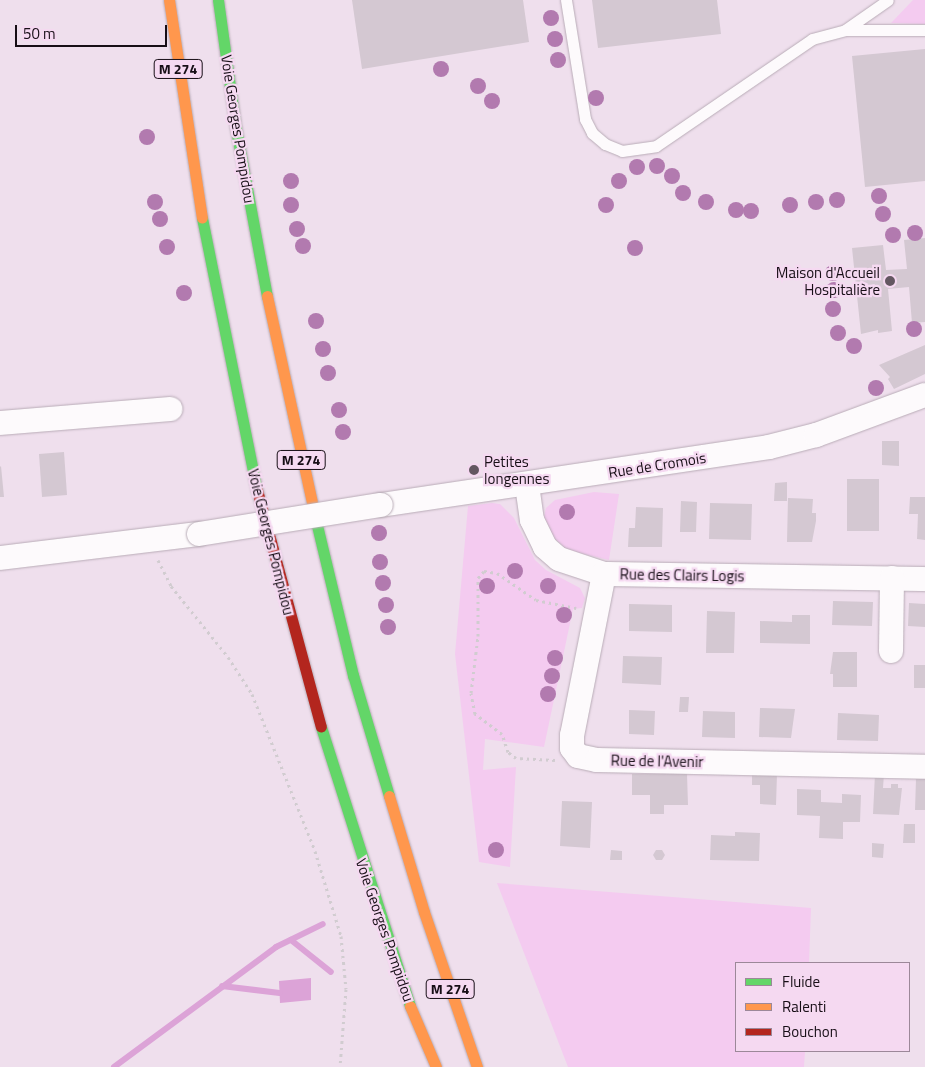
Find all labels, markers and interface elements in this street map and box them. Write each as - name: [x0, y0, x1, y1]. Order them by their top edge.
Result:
- scale bar: [18, 15, 170, 47]
- text: 50 m: [23, 22, 56, 45]
- street label: Voie Georges Pompidou: [217, 54, 259, 204]
- road number: M 274: [153, 58, 203, 80]
- place label: Maison d'Accueil Hospitalière: [776, 263, 880, 298]
- marker: Maison d'Accueil Hospitalière: [884, 275, 896, 287]
- road number: M 274: [276, 448, 326, 472]
- street label: Rue de Cromois: [607, 448, 707, 482]
- place label: Petites longennes: [484, 452, 549, 487]
- marker: Petites longennes: [468, 464, 480, 476]
- street label: Voie Georges Pompidou: [244, 467, 298, 617]
- street label: Rue des Clairs Logis: [619, 565, 745, 585]
- street label: Rue de l'Avenir: [611, 751, 703, 771]
- street label: Voie Georges Pompidou: [352, 856, 418, 1004]
- legend: [735, 962, 910, 1052]
- text: Fluide: [782, 970, 820, 993]
- road number: M 274: [425, 978, 475, 1001]
- text: Ralenti: [782, 995, 826, 1018]
- text: Bouchon: [782, 1020, 838, 1043]

